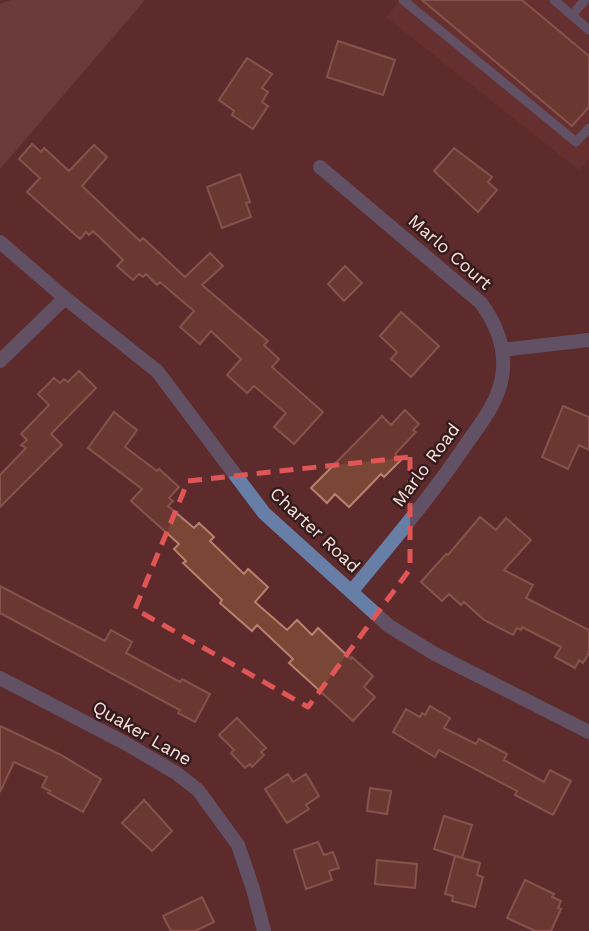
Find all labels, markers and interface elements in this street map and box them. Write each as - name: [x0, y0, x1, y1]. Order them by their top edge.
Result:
- street label: Marlo Court: [404, 210, 497, 294]
- street label: Marlo Road: [387, 419, 464, 511]
- street label: Charter Road: [266, 483, 365, 577]
- street label: Quaker Lane: [89, 696, 195, 769]

